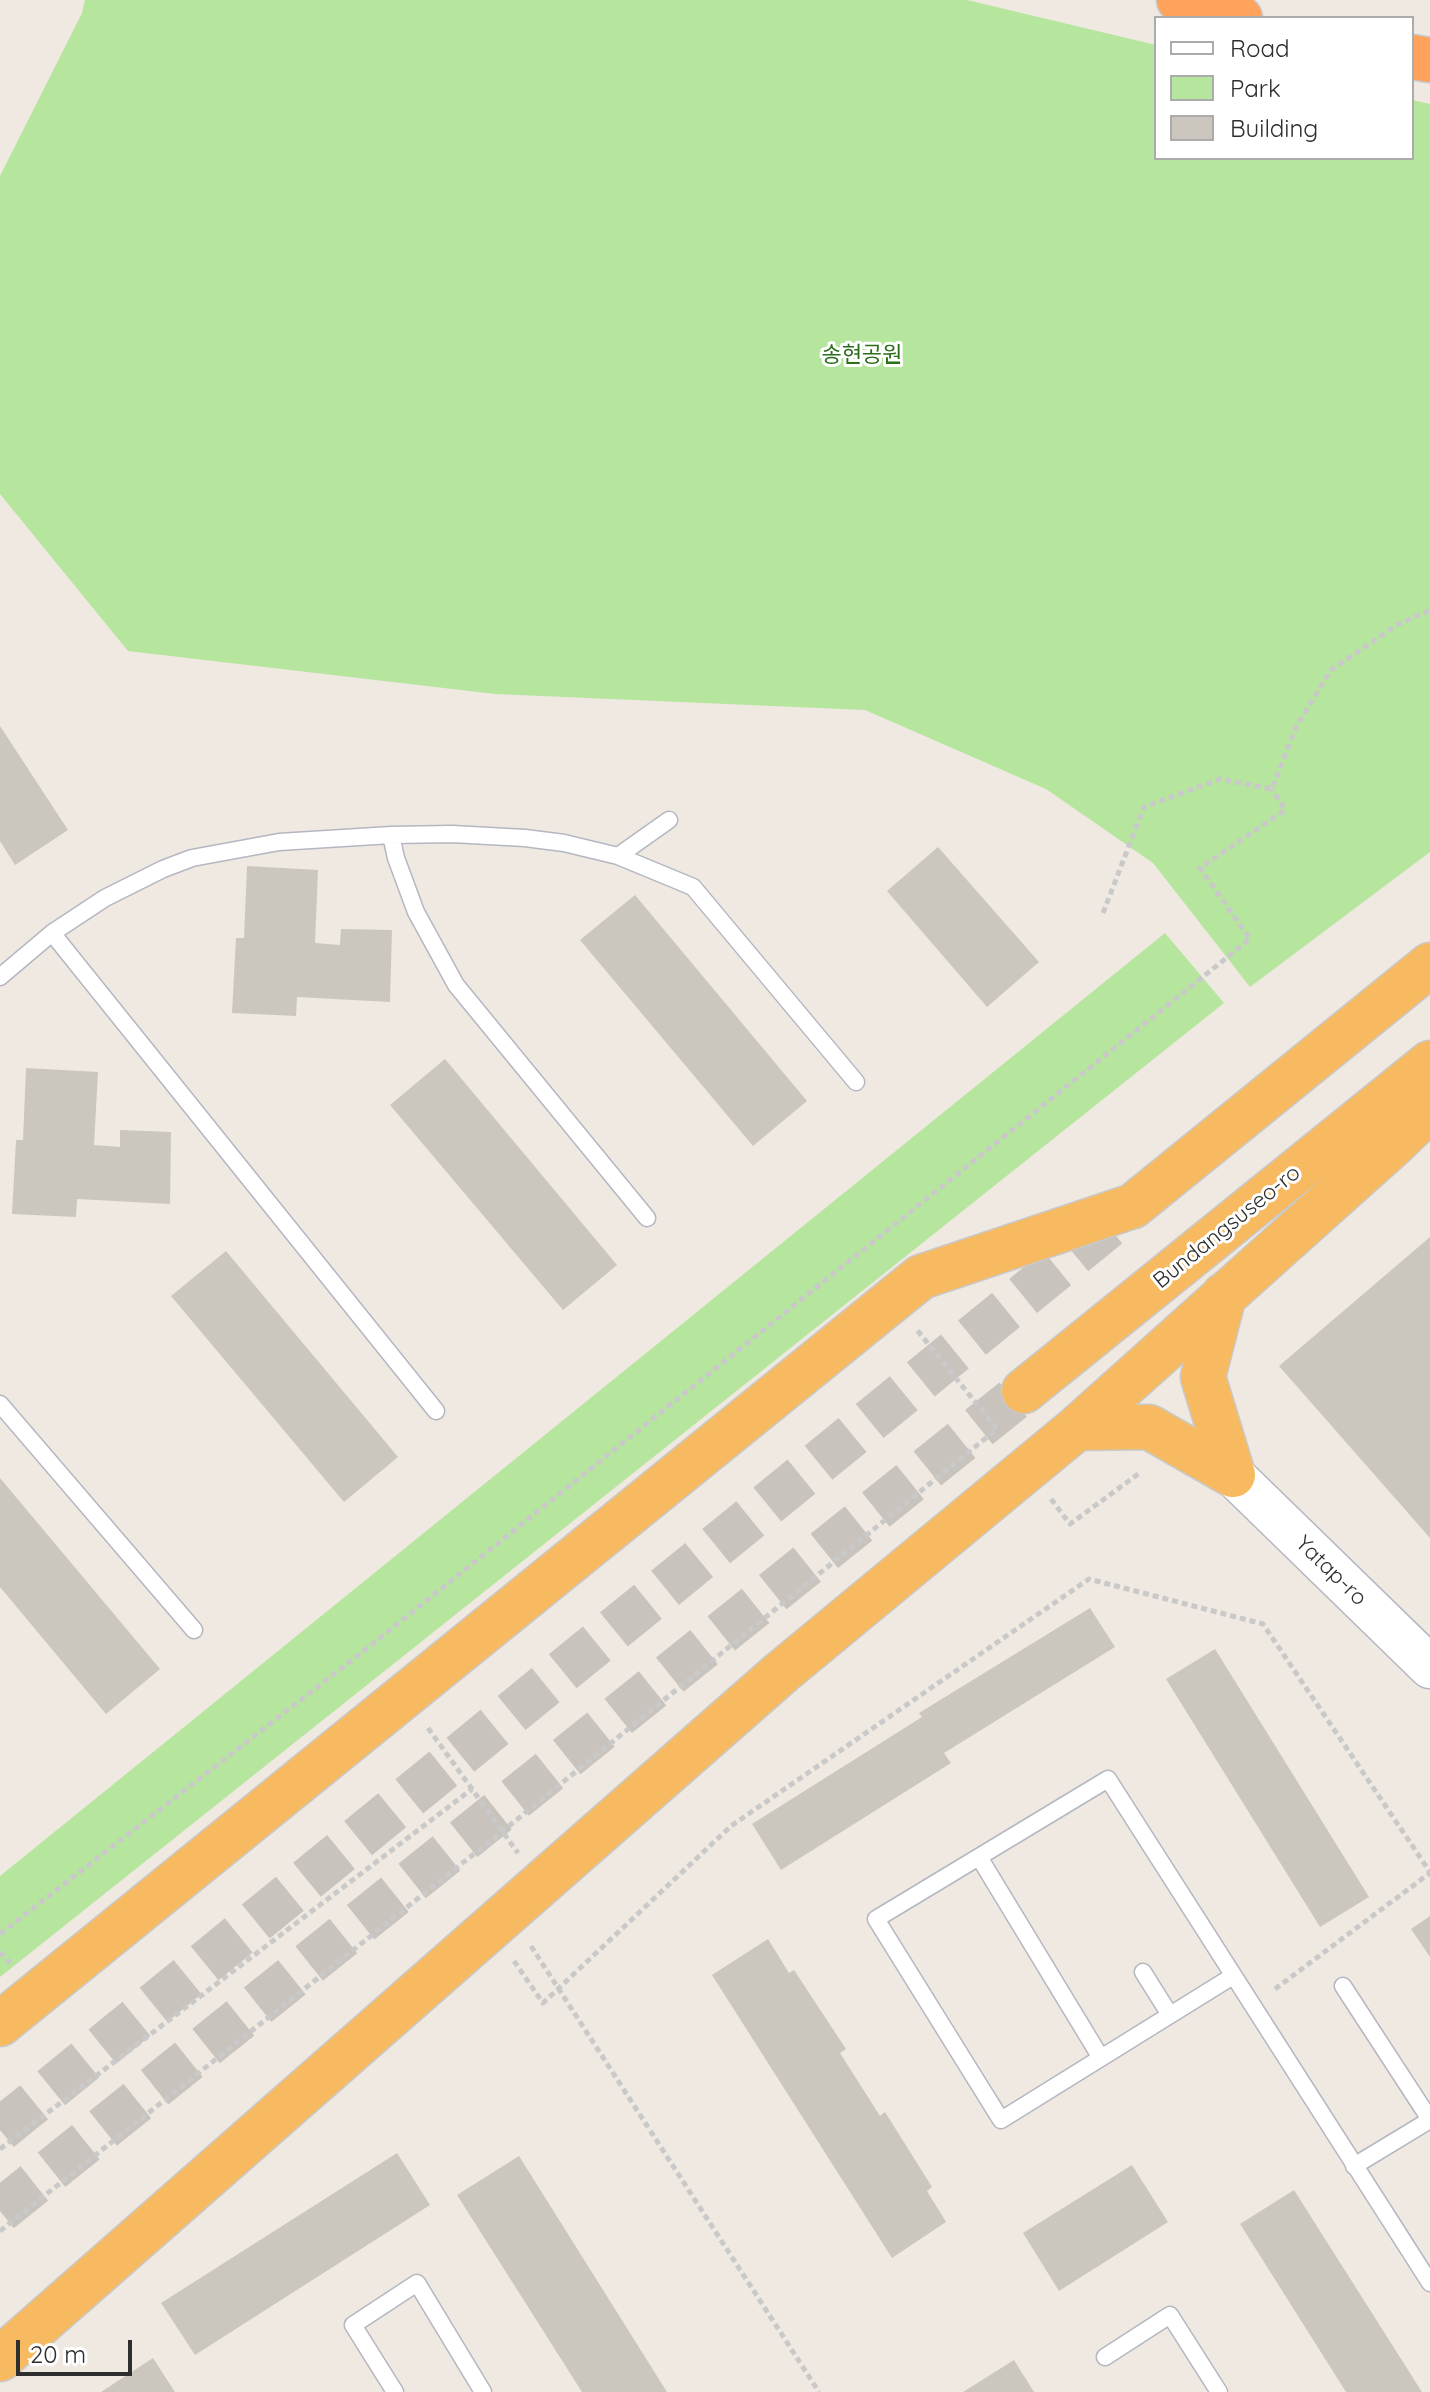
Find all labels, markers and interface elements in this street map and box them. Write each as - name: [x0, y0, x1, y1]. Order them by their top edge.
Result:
- legend: [1154, 16, 1414, 160]
- text: Road: [1230, 33, 1290, 63]
- text: Park: [1230, 73, 1281, 103]
- text: Building: [1230, 113, 1318, 143]
- park label: 송현공원: [822, 342, 902, 368]
- street label: Bundangsuseo-ro: [1148, 1160, 1306, 1294]
- street label: Yatap-ro: [1290, 1531, 1372, 1611]
- scale bar: [20, 2324, 136, 2374]
- text: 20 m: [30, 2339, 86, 2369]

